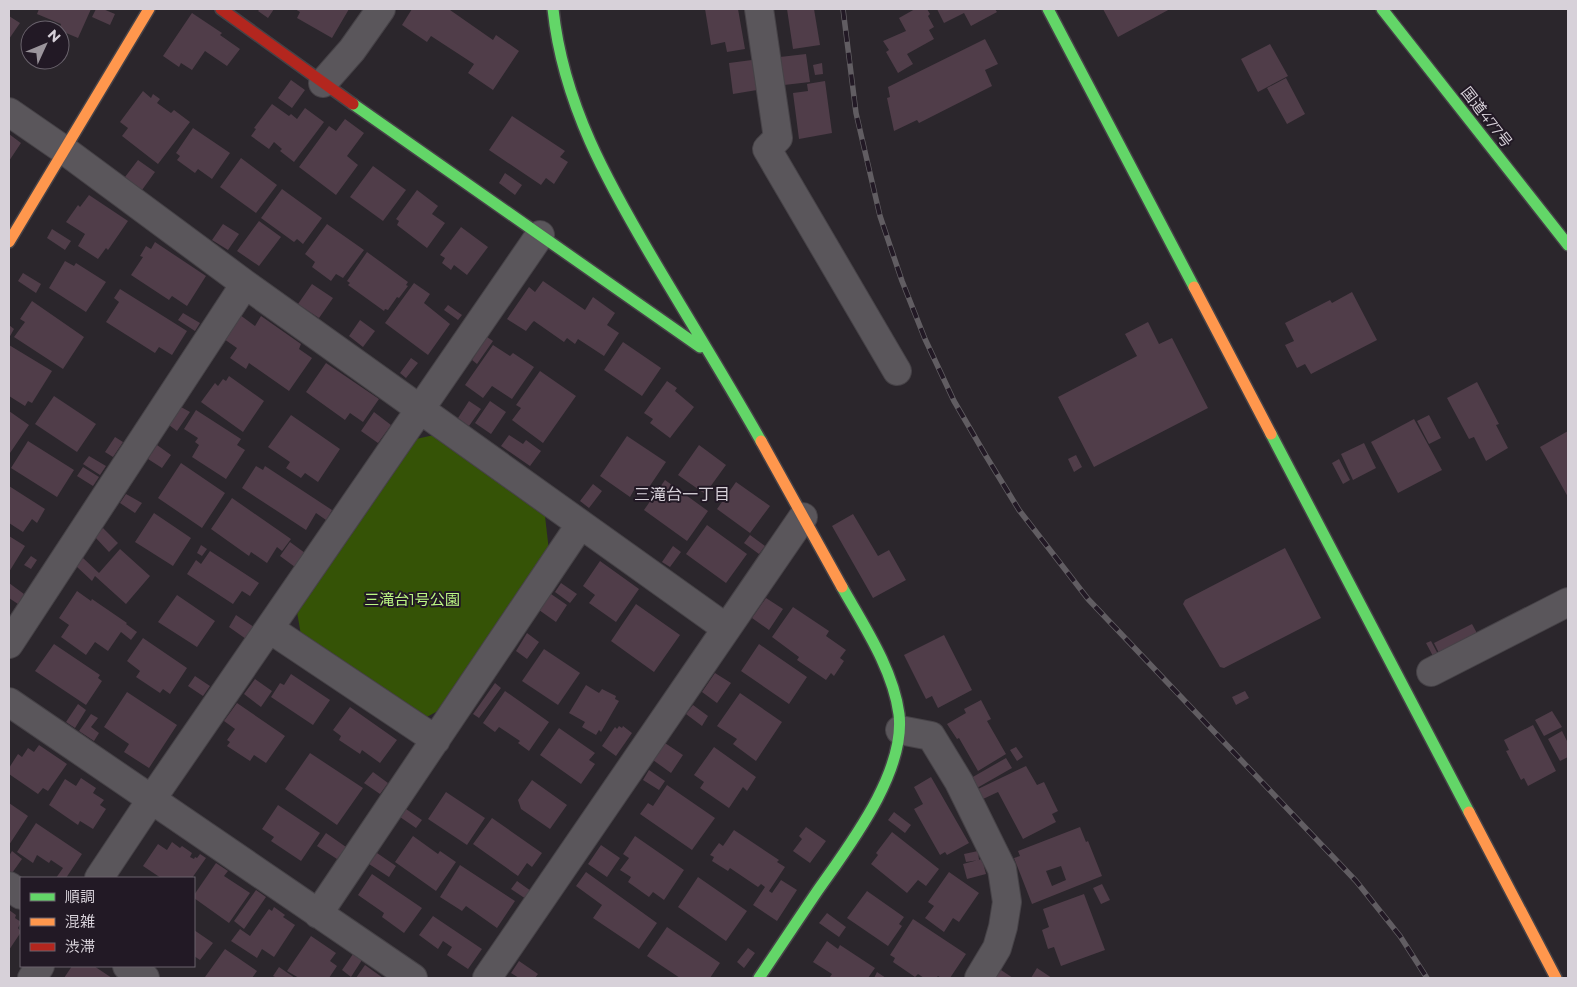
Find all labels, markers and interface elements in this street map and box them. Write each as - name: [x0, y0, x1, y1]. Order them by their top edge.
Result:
- north arrow: [20, 20, 70, 70]
- text: N: [44, 26, 65, 46]
- street label: 国道477号: [1457, 83, 1517, 151]
- district label: 三滝台一丁目: [634, 485, 730, 504]
- park label: 三滝台1号公園: [364, 590, 460, 609]
- legend: [20, 877, 195, 967]
- text: 順調: [65, 887, 95, 906]
- text: 混雑: [65, 912, 95, 931]
- text: 渋滞: [65, 937, 95, 956]

